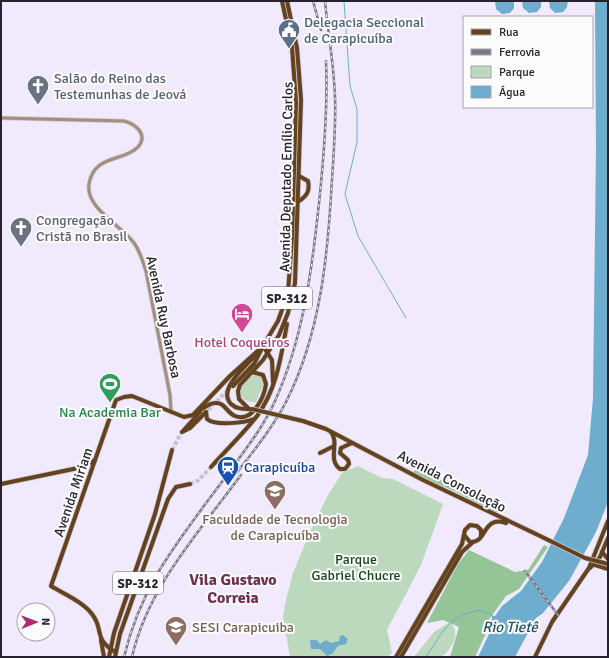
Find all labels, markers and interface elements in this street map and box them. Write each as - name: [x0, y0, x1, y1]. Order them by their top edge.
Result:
- place label: Delegacia Seccional de Carapicuíba: [304, 14, 424, 47]
- legend: [463, 16, 593, 108]
- public building icon: Delegacia Seccional de Carapicuíba: [276, 17, 302, 50]
- text: Rua: [499, 25, 519, 40]
- text: Ferrovia: [499, 45, 540, 60]
- text: Parque: [499, 65, 535, 80]
- place label: Salão do Reino das Testemunhas de Jeová: [54, 70, 186, 103]
- church icon: Salão do Reino das Testemunhas de Jeová: [25, 73, 51, 106]
- street label: Avenida Deputado Emílio Carlos: [276, 82, 297, 272]
- text: Água: [499, 85, 525, 100]
- place label: Congregação Cristã no Brasil: [36, 212, 127, 245]
- church icon: Congregação Cristã no Brasil: [8, 215, 34, 248]
- street label: Avenida Ruy Barbosa: [142, 254, 185, 380]
- road number: SP-312: [262, 287, 312, 309]
- hotel icon: Hotel Coqueiros: [229, 301, 255, 334]
- place label: Hotel Coqueiros: [194, 334, 290, 351]
- sports icon: Na Academia Bar: [97, 371, 123, 404]
- place label: Na Academia Bar: [59, 404, 162, 421]
- street label: Avenida Miriam: [50, 445, 97, 539]
- street label: Avenida Consolação: [395, 447, 509, 516]
- station icon: Carapicuíba: [215, 454, 241, 487]
- place label: Carapicuíba: [244, 459, 315, 476]
- school or university icon: Faculdade de Tecnologia de Carapicuíba: [262, 478, 288, 511]
- place label: Faculdade de Tecnologia de Carapicuíba: [202, 511, 348, 544]
- park label: Parque Gabriel Chucre: [311, 551, 401, 584]
- district label: Vila Gustavo Correia: [189, 570, 277, 608]
- road number: SP-312: [113, 572, 163, 594]
- north arrow: [16, 602, 56, 642]
- school or university icon: SESI Carapicuiba: [163, 614, 189, 647]
- text: N: [39, 618, 52, 626]
- water label: Rio Tietê: [482, 618, 539, 636]
- place label: SESI Carapicuiba: [192, 619, 294, 636]

